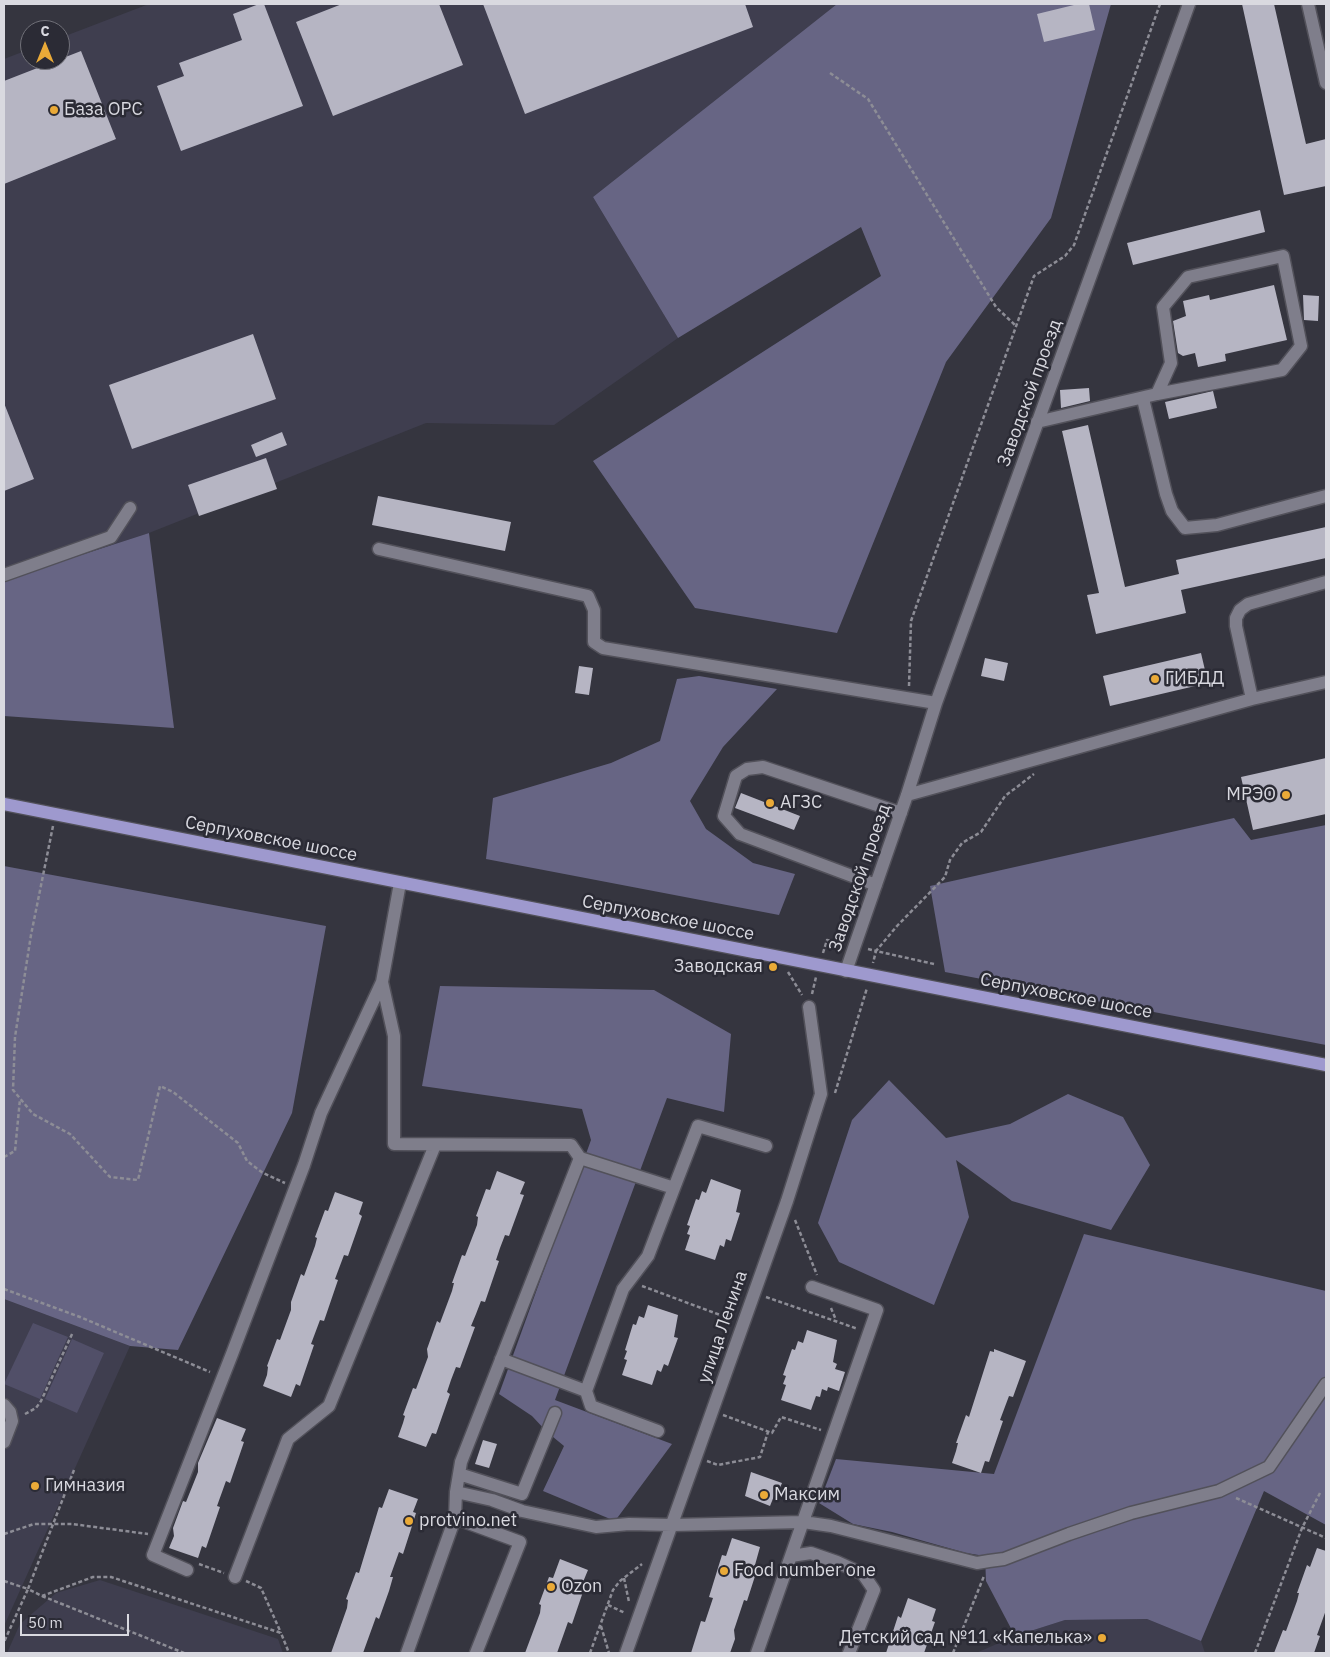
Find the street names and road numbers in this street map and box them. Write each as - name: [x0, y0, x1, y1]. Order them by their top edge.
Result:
- street label: Заводской проезд: [993, 316, 1067, 470]
- street label: Заводской проезд: [825, 801, 895, 955]
- street label: Серпуховское шоссе: [183, 812, 359, 866]
- street label: Серпуховское шоссе: [580, 891, 756, 945]
- street label: Серпуховское шоссе: [978, 969, 1154, 1023]
- street label: улица Ленина: [694, 1268, 752, 1386]

